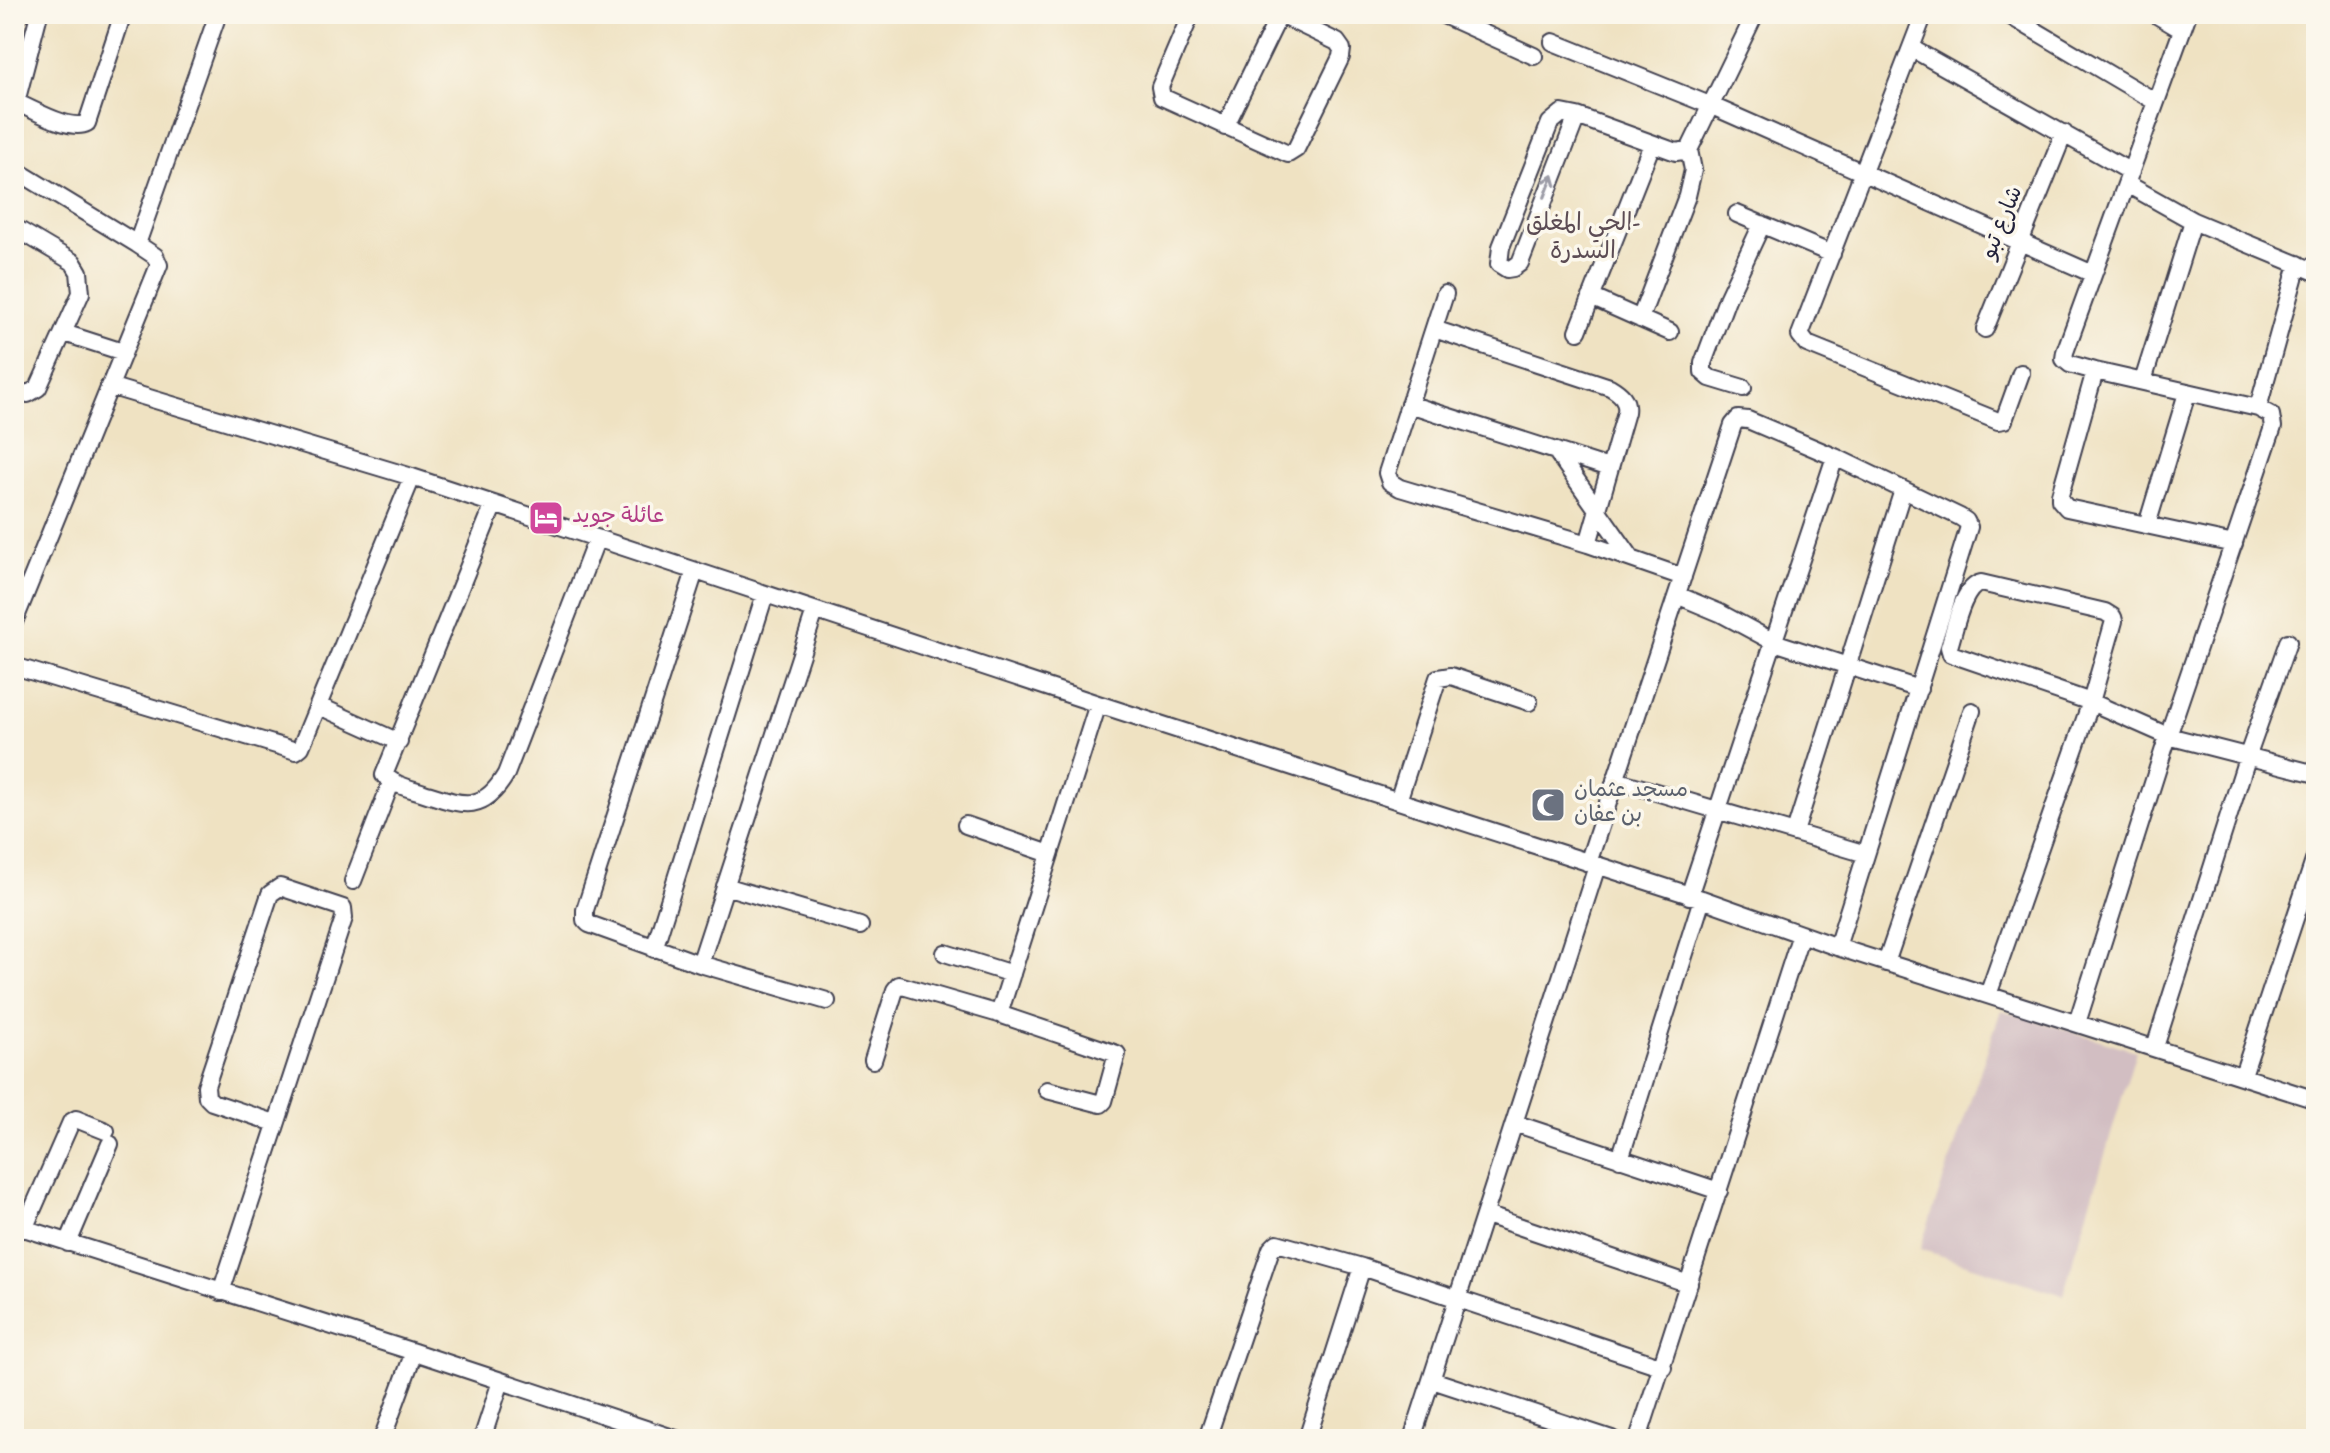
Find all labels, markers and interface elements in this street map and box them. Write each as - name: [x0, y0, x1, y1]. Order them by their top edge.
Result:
- one-way arrow: [1543, 174, 1557, 199]
- street label: شارع تبو: [1977, 183, 2030, 265]
- district label: الحي المغلق- السدرة: [1526, 211, 1640, 268]
- hotel icon: عائلة جويد: [527, 499, 565, 537]
- place label: عائلة جويد: [572, 505, 664, 531]
- place label: مسجد عثمان بن عفان: [1574, 779, 1688, 830]
- mosque icon: مسجد عثمان بن عفان: [1529, 786, 1567, 824]

